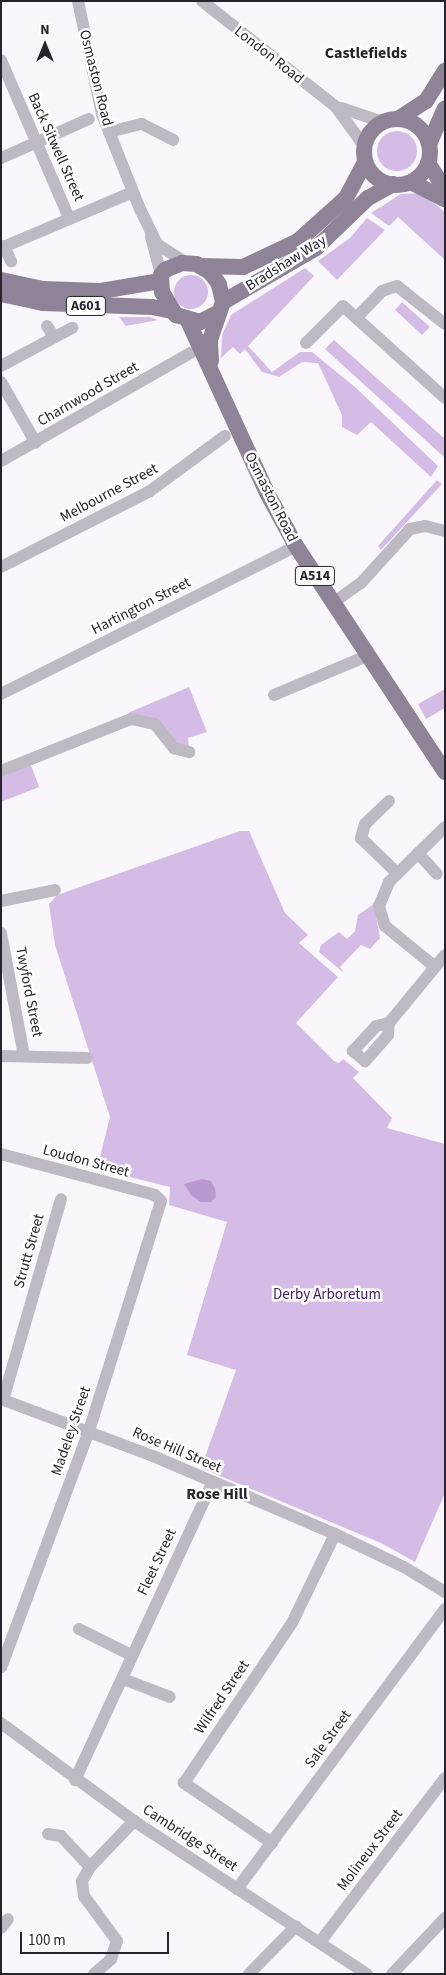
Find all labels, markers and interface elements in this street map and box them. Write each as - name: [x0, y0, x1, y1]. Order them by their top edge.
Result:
- north arrow: [20, 20, 70, 70]
- text: N: [40, 20, 50, 40]
- street label: London Road: [231, 22, 307, 88]
- street label: Osmaston Road: [75, 28, 117, 128]
- district label: Castlefields: [325, 43, 407, 63]
- street label: Back Sitwell Street: [24, 90, 88, 204]
- street label: Bradshaw Way: [242, 231, 330, 295]
- road number: A601: [65, 294, 107, 318]
- street label: Charnwood Street: [34, 358, 142, 430]
- street label: Osmaston Road: [241, 449, 301, 545]
- street label: Melbourne Street: [57, 460, 161, 526]
- road number: A514: [294, 564, 336, 588]
- street label: Hartington Street: [88, 573, 194, 639]
- street label: Twyford Street: [11, 945, 47, 1039]
- street label: Loudon Street: [41, 1141, 131, 1181]
- street label: Strutt Street: [10, 1212, 48, 1290]
- park label: Derby Arboretum: [273, 1286, 381, 1304]
- street label: Madeley Street: [47, 1384, 95, 1478]
- street label: Rose Hill Street: [130, 1423, 224, 1477]
- district label: Rose Hill: [186, 1484, 248, 1504]
- street label: Fleet Street: [134, 1526, 180, 1598]
- street label: Wilfred Street: [191, 1657, 253, 1737]
- street label: Sale Street: [301, 1706, 355, 1772]
- street label: Cambridge Street: [139, 1801, 241, 1875]
- street label: Molineux Street: [333, 1806, 407, 1894]
- scale bar: [22, 1922, 171, 1954]
- text: 100 m: [28, 1930, 66, 1951]

